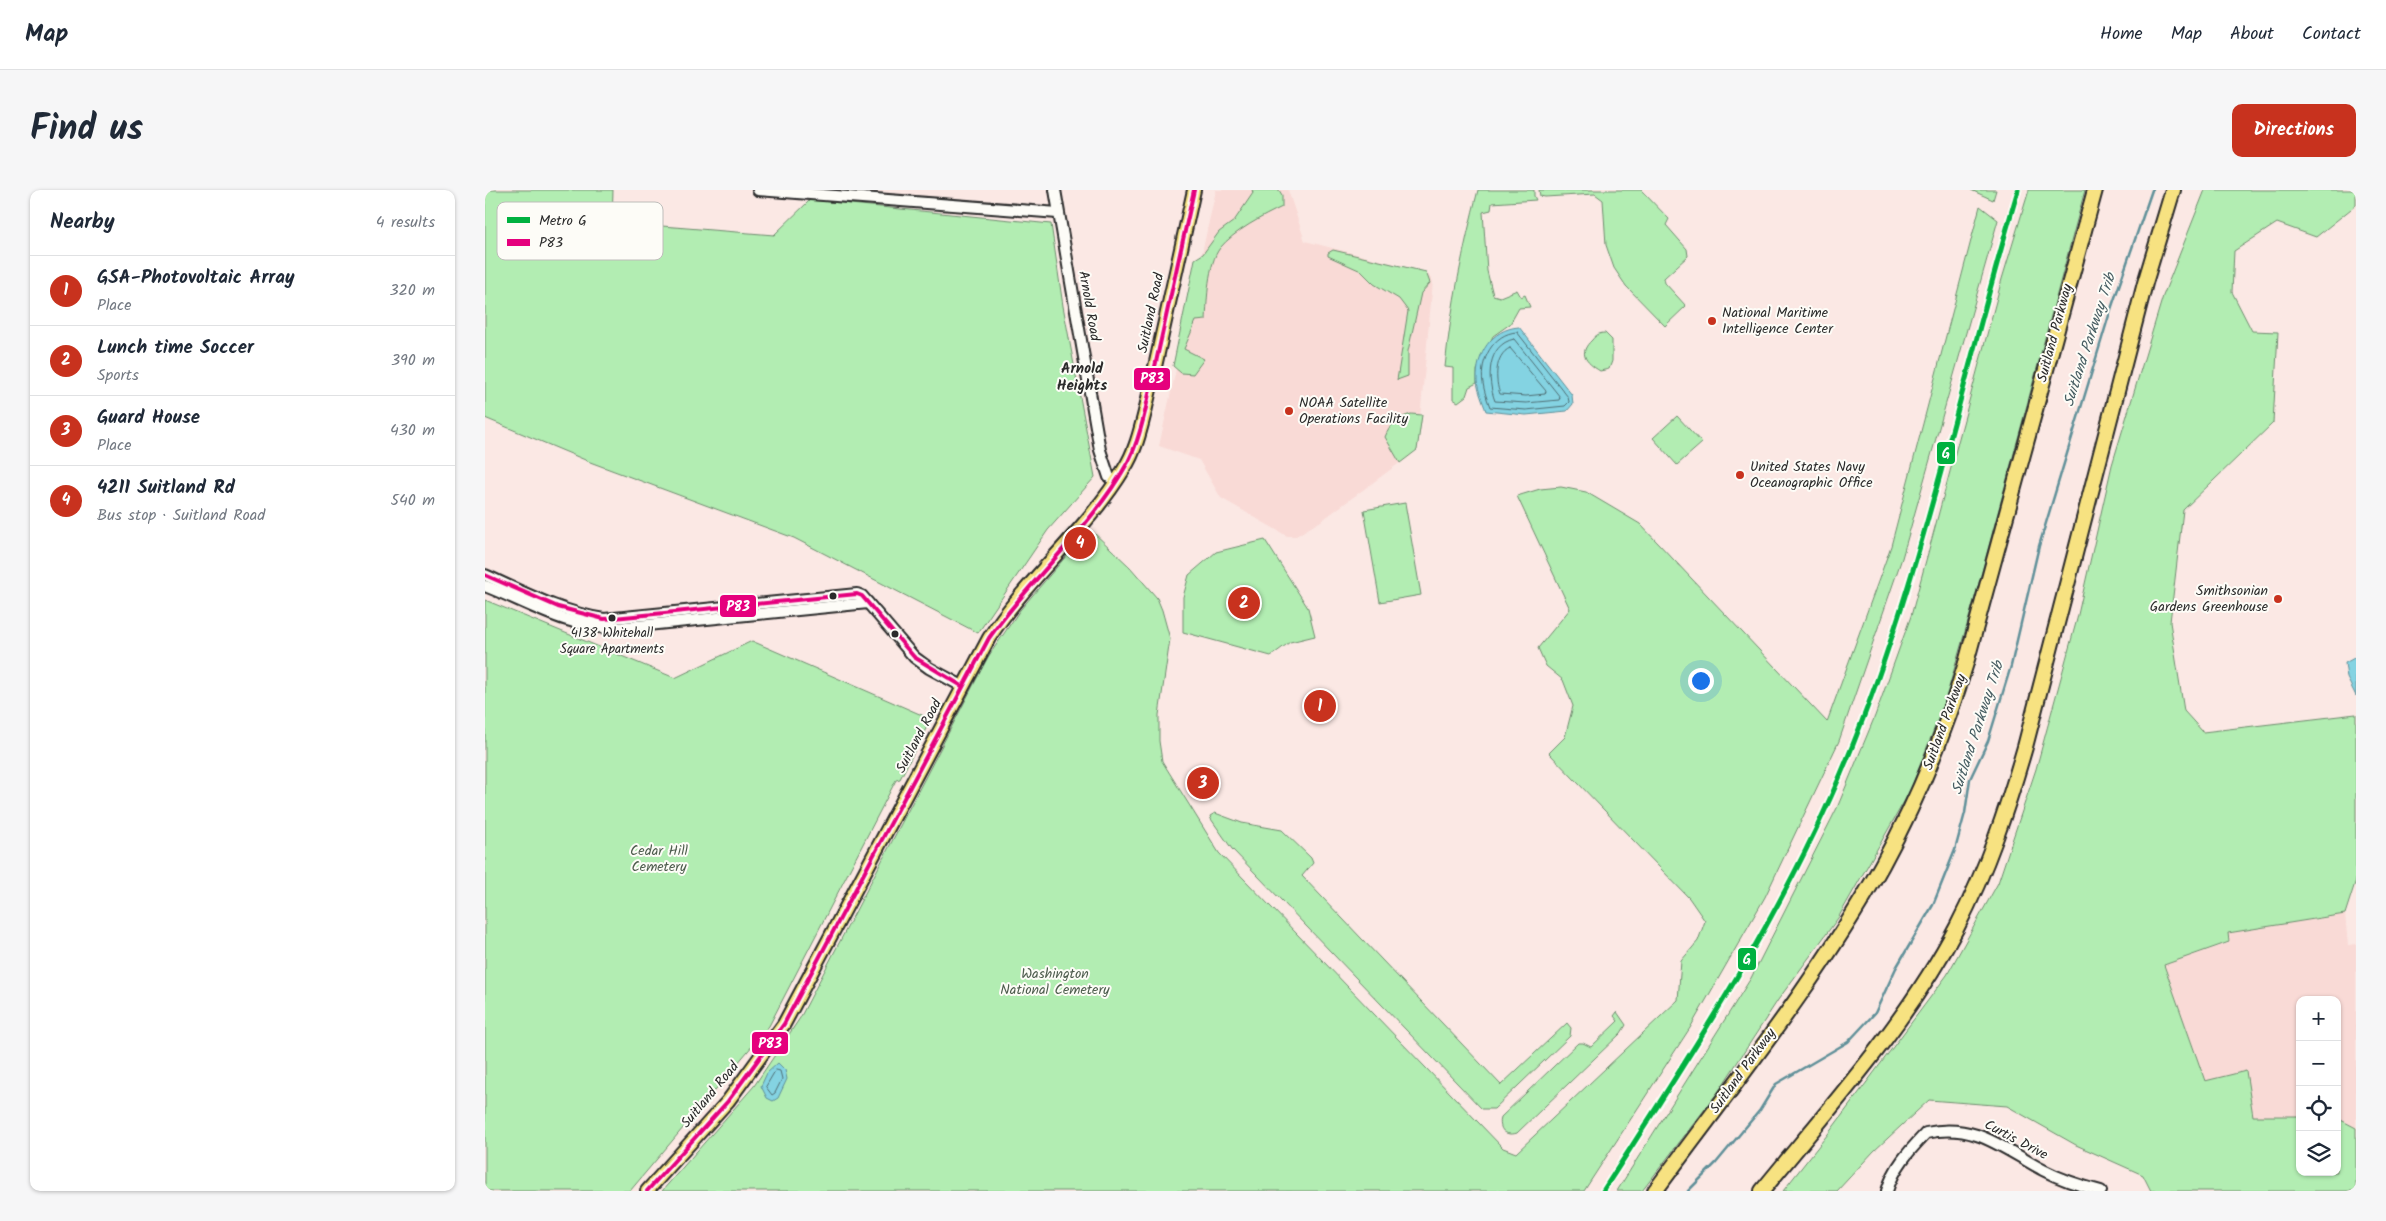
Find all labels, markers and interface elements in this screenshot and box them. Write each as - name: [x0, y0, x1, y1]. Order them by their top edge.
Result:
- text: Map: [25, 15, 68, 54]
- text: Home: [2100, 20, 2143, 49]
- text: Map: [2171, 20, 2202, 49]
- text: About: [2230, 20, 2274, 49]
- text: Contact: [2302, 20, 2361, 49]
- text: Find us: [30, 102, 143, 158]
- button: Directions: [2232, 104, 2356, 157]
- legend: [497, 202, 663, 260]
- text: Nearby: [50, 206, 115, 239]
- text: 4 results: [376, 210, 435, 235]
- text: Metro G: [539, 210, 587, 232]
- text: P83: [539, 232, 563, 254]
- text: GSA-Photovoltaic Array: [97, 263, 295, 293]
- water label: Suitland Parkway Trib: [2057, 268, 2123, 410]
- street label: Arnold Road: [1072, 269, 1106, 344]
- street label: Suitland Road: [1132, 270, 1170, 355]
- text: 1: [64, 278, 68, 303]
- text: 320 m: [389, 278, 435, 303]
- street label: Suitland Parkway: [2031, 281, 2079, 385]
- text: Place: [97, 293, 131, 318]
- place label: National Maritime Intelligence Center: [1722, 302, 1834, 340]
- marker: National Maritime Intelligence Center: [1706, 315, 1718, 327]
- text: Lunch time Soccer: [97, 333, 254, 363]
- text: 2: [61, 348, 71, 373]
- text: 390 m: [391, 348, 435, 373]
- district label: Arnold Heights: [1057, 357, 1107, 398]
- text: Sports: [97, 363, 139, 388]
- line badge: P83: [1133, 367, 1171, 391]
- text: P83: [1140, 368, 1164, 390]
- place label: NOAA Satellite Operations Facility: [1299, 392, 1409, 430]
- text: Guard House: [97, 403, 200, 433]
- marker: NOAA Satellite Operations Facility: [1283, 405, 1295, 417]
- text: 3: [62, 418, 70, 443]
- text: 430 m: [390, 418, 435, 443]
- text: Place: [97, 433, 131, 458]
- line badge: G: [1936, 441, 1956, 465]
- text: G: [1942, 443, 1950, 465]
- place label: United States Navy Oceanographic Office: [1750, 456, 1873, 494]
- marker: United States Navy Oceanographic Office: [1734, 469, 1746, 481]
- text: 4211 Suitland Rd: [97, 473, 235, 503]
- text: 4: [62, 488, 70, 513]
- text: 540 m: [390, 488, 435, 513]
- text: Bus stop · Suitland Road: [97, 503, 265, 528]
- pin: 4: [1064, 524, 1096, 562]
- place label: Smithsonian Gardens Greenhouse: [2150, 580, 2269, 618]
- pin: 2: [1228, 584, 1260, 622]
- unlabelled marker: [828, 591, 838, 601]
- marker: Smithsonian Gardens Greenhouse: [2272, 593, 2284, 605]
- line badge: P83: [719, 594, 757, 618]
- text: P83: [726, 596, 750, 618]
- marker: 4138 Whitehall Square Apartments: [607, 613, 617, 623]
- place label: 4138 Whitehall Square Apartments: [560, 623, 664, 660]
- unlabelled marker: [890, 629, 900, 639]
- water label: Suitland Parkway Trib: [1945, 656, 2011, 798]
- your location: [1688, 668, 1714, 694]
- street label: Suitland Parkway: [1917, 670, 1973, 773]
- pin: 1: [1304, 687, 1336, 725]
- street label: Suitland Road: [890, 694, 948, 777]
- pin: 3: [1187, 764, 1219, 802]
- park label: Cedar Hill Cemetery: [630, 840, 689, 878]
- line badge: G: [1737, 947, 1757, 971]
- text: G: [1743, 949, 1751, 971]
- park label: Washington National Cemetery: [1000, 963, 1110, 1001]
- map controls: [2296, 996, 2341, 1176]
- button: +: [2296, 996, 2341, 1041]
- street label: Suitland Parkway: [1704, 1023, 1782, 1118]
- line badge: P83: [751, 1031, 789, 1055]
- text: P83: [758, 1033, 782, 1055]
- button: −: [2296, 1041, 2341, 1086]
- street label: Suitland Road: [676, 1056, 745, 1133]
- button: locate: [2296, 1086, 2341, 1131]
- street label: Curtis Drive: [1980, 1114, 2052, 1166]
- button: layers: [2296, 1131, 2341, 1176]

